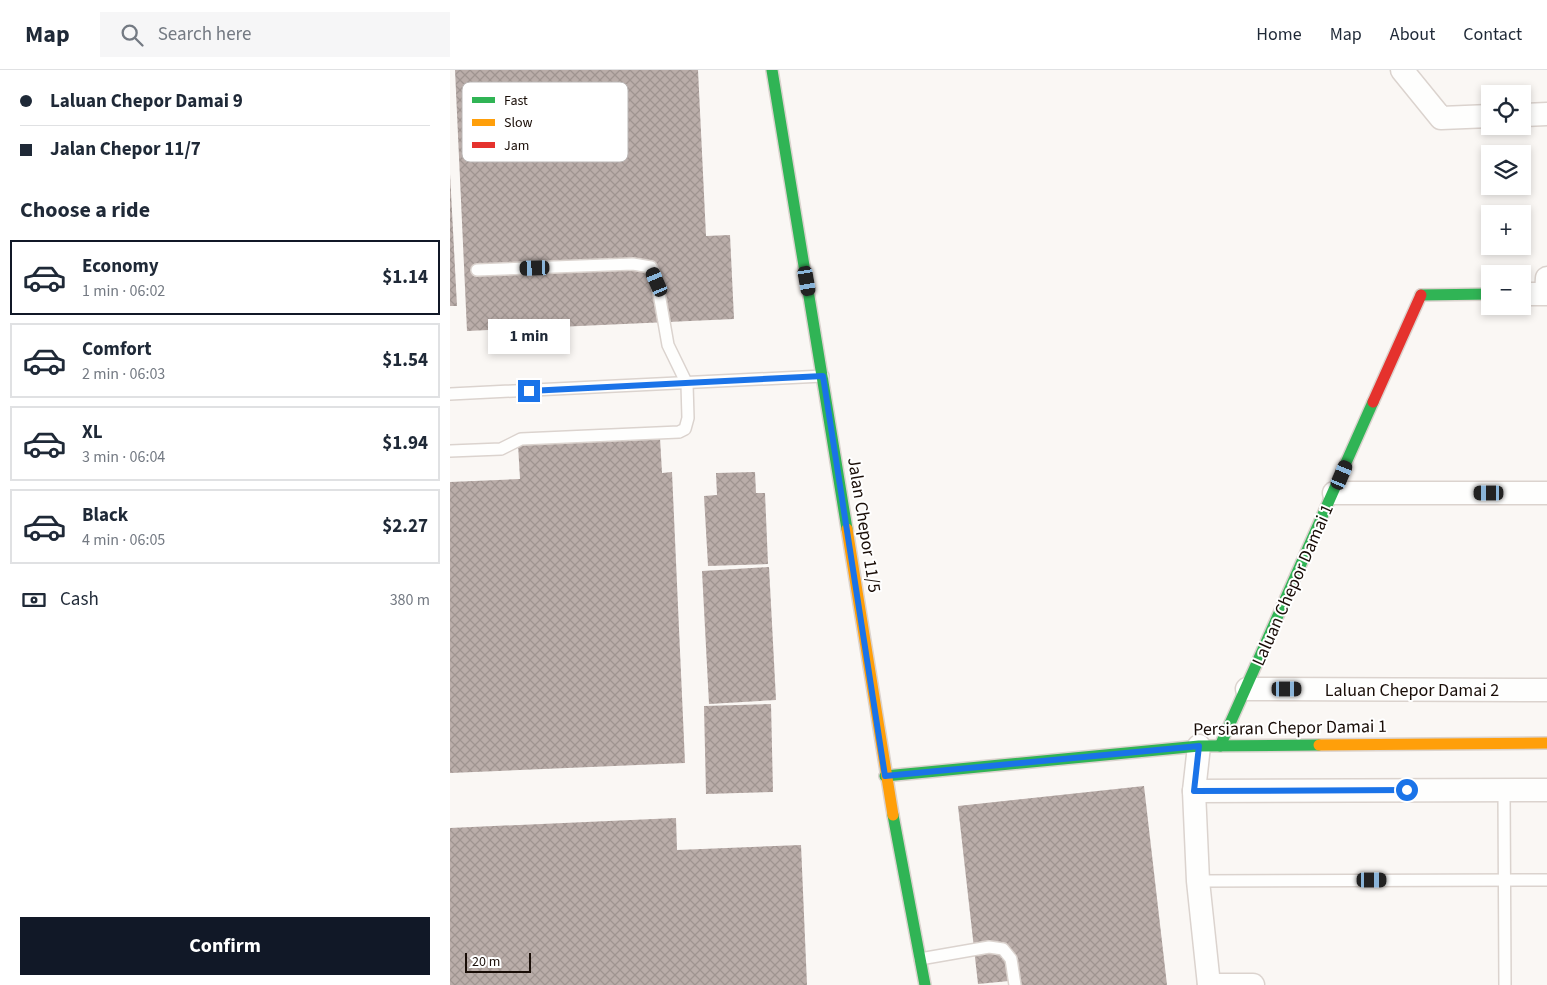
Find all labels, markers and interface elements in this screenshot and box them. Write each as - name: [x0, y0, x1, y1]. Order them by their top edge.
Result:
- search box: [100, 12, 450, 57]
- text: Map: [25, 17, 70, 52]
- icon: search: [118, 21, 146, 49]
- text: Search here: [158, 21, 251, 48]
- text: Home: [1256, 22, 1302, 47]
- text: Map: [1330, 22, 1362, 47]
- text: About: [1390, 22, 1435, 47]
- text: Contact: [1463, 22, 1522, 47]
- legend: [462, 82, 628, 162]
- map controls: [1481, 85, 1531, 315]
- button: locate: [1481, 85, 1531, 135]
- text: Laluan Chepor Damai 9: [50, 88, 243, 115]
- text: Fast: [504, 91, 528, 111]
- text: Slow: [504, 113, 533, 133]
- text: Jalan Chepor 11/7: [50, 136, 201, 163]
- text: Jam: [504, 136, 529, 156]
- button: layers: [1481, 145, 1531, 195]
- text: Choose a ride: [20, 194, 150, 226]
- button: +: [1481, 205, 1531, 255]
- text: Economy: [82, 253, 159, 280]
- icon: car: [22, 255, 67, 300]
- car: [519, 260, 550, 276]
- text: $1.14: [382, 264, 428, 291]
- car: [644, 265, 669, 299]
- car: [797, 265, 816, 297]
- button: −: [1481, 265, 1531, 315]
- text: 1 min · 06:02: [82, 280, 165, 302]
- callout: 1 min: [488, 318, 570, 354]
- text: 1 min: [510, 325, 548, 347]
- text: Comfort: [82, 336, 152, 363]
- icon: car: [22, 338, 67, 383]
- text: $1.54: [382, 347, 428, 374]
- text: 2 min · 06:03: [82, 363, 165, 385]
- route end: [518, 380, 540, 402]
- text: XL: [82, 419, 103, 446]
- icon: car: [22, 421, 67, 466]
- text: $1.94: [382, 430, 428, 457]
- text: 3 min · 06:04: [82, 446, 165, 468]
- street label: Jalan Chepor 11/5: [841, 456, 887, 594]
- car: [1329, 458, 1354, 492]
- car: [1474, 486, 1504, 501]
- street label: Laluan Chepor Damai 1: [1246, 500, 1340, 670]
- text: Black: [82, 502, 128, 529]
- icon: car: [22, 504, 67, 549]
- text: $2.27: [382, 513, 428, 540]
- text: 4 min · 06:05: [82, 529, 165, 551]
- icon: cash: [20, 586, 48, 614]
- text: Cash: [60, 586, 99, 613]
- text: 380 m: [390, 589, 430, 611]
- street label: Laluan Chepor Damai 2: [1325, 678, 1499, 703]
- car: [1272, 682, 1302, 697]
- street label: Persiaran Chepor Damai 1: [1193, 714, 1387, 742]
- route start: [1396, 779, 1418, 801]
- car: [1357, 873, 1387, 888]
- button: Confirm: [20, 917, 430, 975]
- scale bar: [465, 950, 531, 973]
- text: 20 m: [472, 952, 500, 972]

